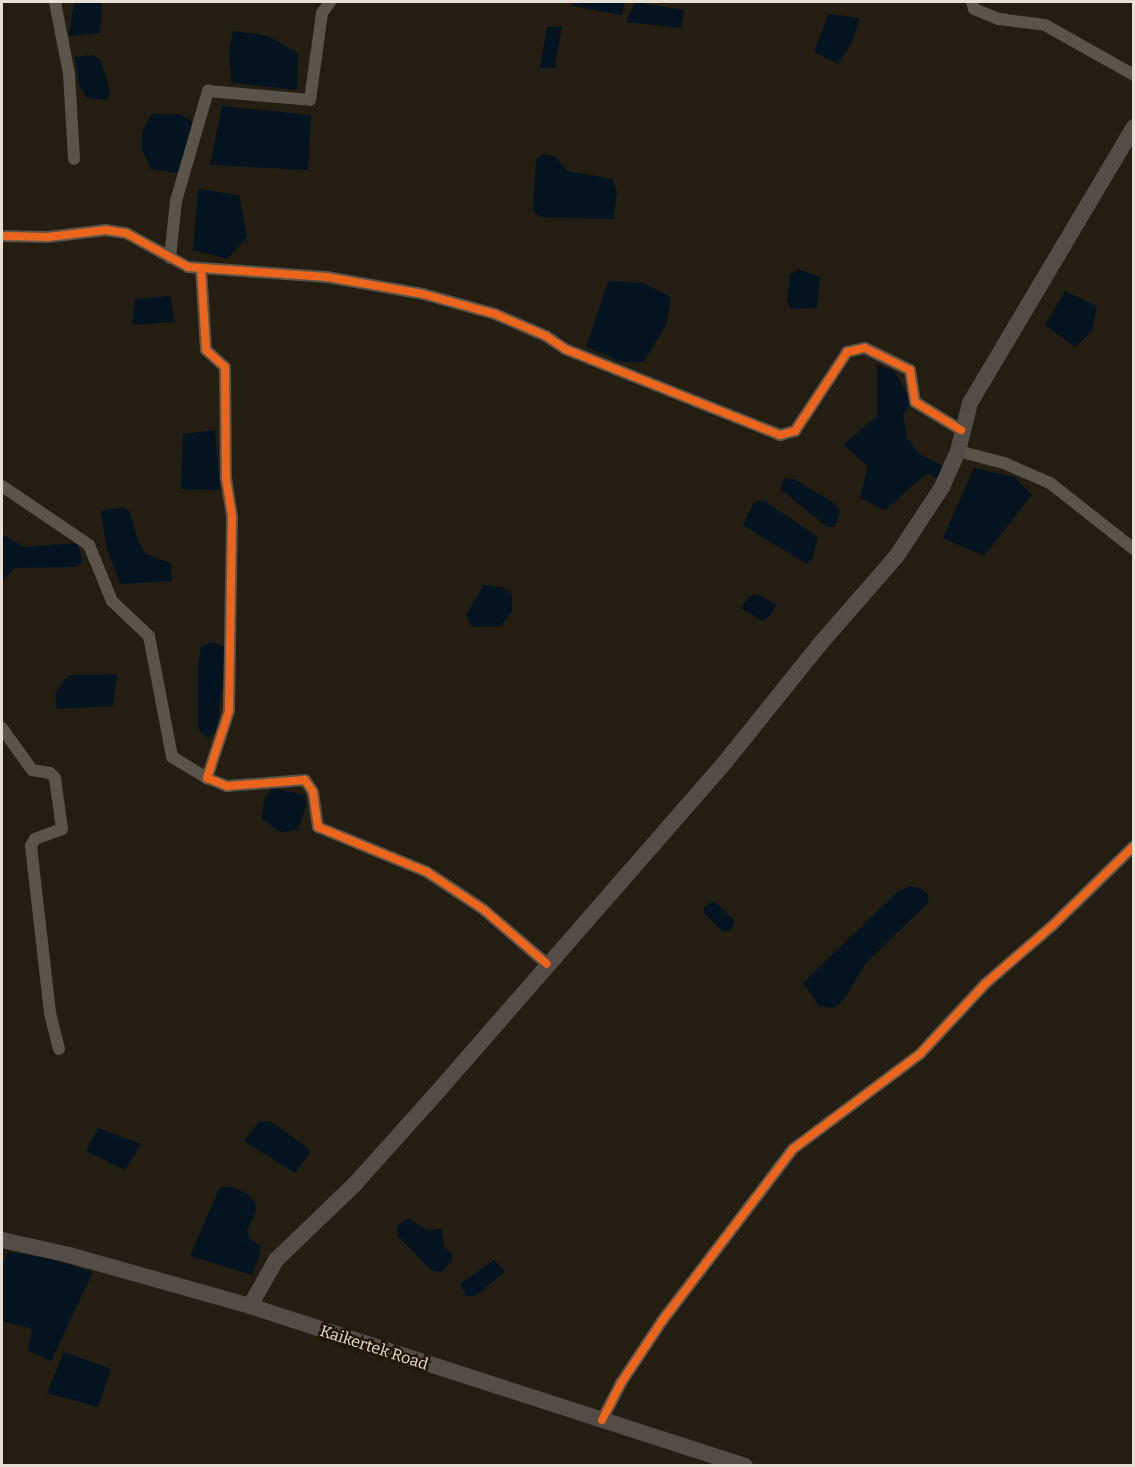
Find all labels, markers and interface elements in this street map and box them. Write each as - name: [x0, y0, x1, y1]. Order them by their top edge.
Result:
- street label: Kaikertek Road: [317, 1321, 431, 1375]

